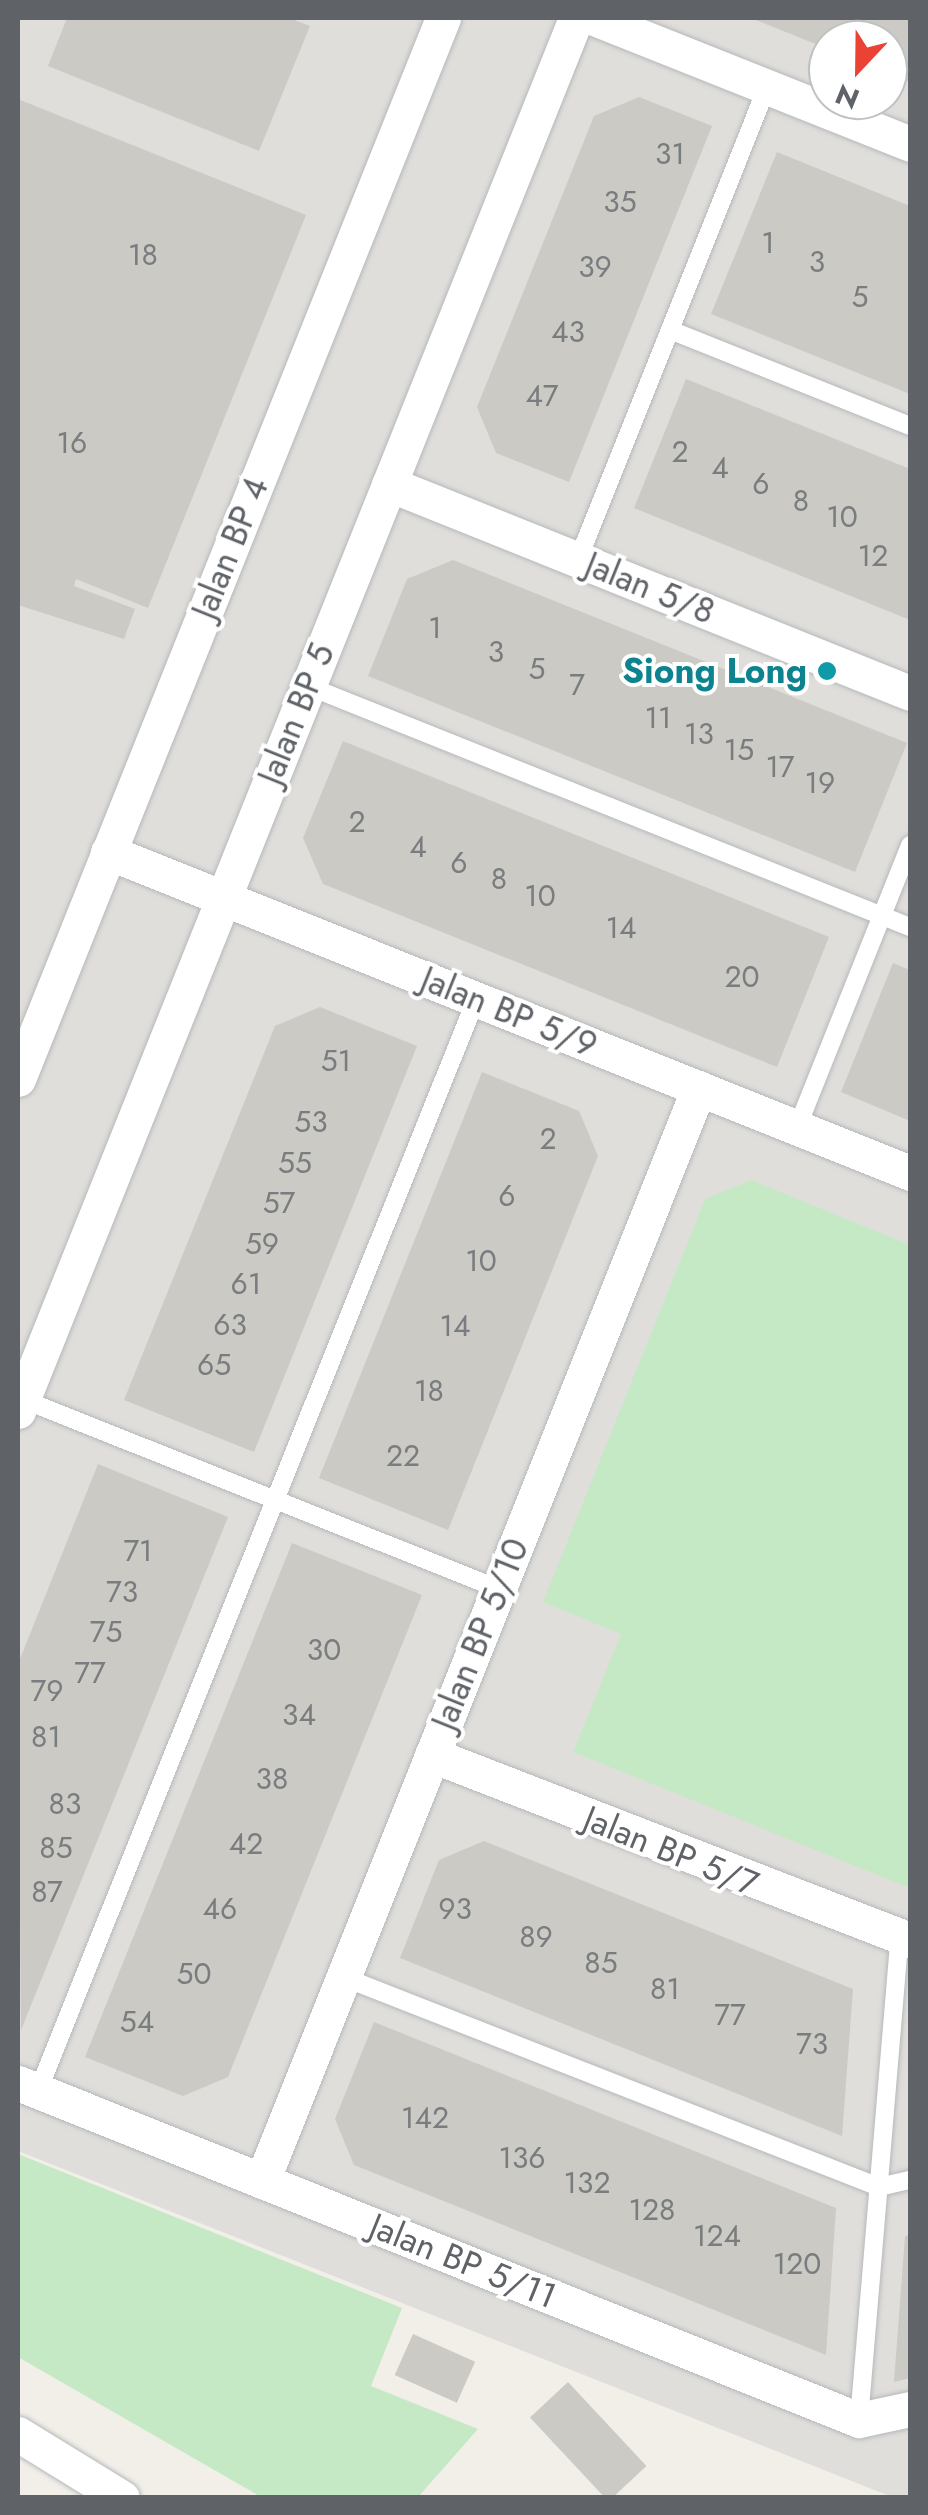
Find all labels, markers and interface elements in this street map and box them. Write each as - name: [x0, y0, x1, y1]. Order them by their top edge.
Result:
- north arrow: [808, 20, 908, 120]
- text: N: [829, 73, 865, 120]
- house number: 31: [655, 136, 685, 172]
- house number: 35: [603, 184, 637, 220]
- house number: 1: [761, 225, 775, 261]
- house number: 18: [128, 237, 158, 273]
- house number: 3: [809, 244, 825, 280]
- house number: 39: [578, 249, 612, 285]
- house number: 5: [852, 279, 868, 315]
- house number: 43: [551, 314, 585, 350]
- house number: 47: [525, 378, 559, 414]
- house number: 16: [57, 425, 87, 461]
- house number: 2: [671, 434, 689, 470]
- house number: 4: [711, 450, 729, 486]
- house number: 6: [752, 466, 770, 502]
- street label: Jalan BP 4: [183, 471, 277, 625]
- house number: 8: [793, 483, 809, 519]
- house number: 10: [826, 499, 858, 535]
- house number: 12: [858, 538, 888, 574]
- street label: Jalan 5/8: [579, 543, 721, 633]
- house number: 1: [428, 610, 442, 646]
- house number: 3: [488, 634, 504, 670]
- street label: Jalan BP 5: [249, 638, 343, 790]
- place label: Siong Long: [622, 650, 807, 692]
- house number: 5: [529, 651, 545, 687]
- marker: Siong Long: [816, 660, 838, 682]
- house number: 7: [569, 667, 585, 703]
- house number: 11: [645, 700, 671, 736]
- house number: 13: [684, 716, 714, 752]
- house number: 15: [724, 732, 754, 768]
- house number: 17: [765, 749, 795, 785]
- house number: 19: [805, 765, 835, 801]
- house number: 2: [348, 804, 366, 840]
- house number: 4: [409, 829, 427, 865]
- house number: 6: [450, 845, 468, 881]
- house number: 8: [491, 861, 507, 897]
- house number: 10: [524, 878, 556, 914]
- house number: 14: [606, 910, 636, 946]
- street label: Jalan BP 5/9: [415, 958, 603, 1066]
- house number: 20: [724, 959, 760, 995]
- house number: 51: [321, 1043, 351, 1079]
- house number: 53: [294, 1104, 328, 1140]
- house number: 2: [539, 1121, 557, 1157]
- house number: 55: [278, 1145, 312, 1181]
- house number: 6: [498, 1178, 516, 1214]
- house number: 57: [263, 1185, 295, 1221]
- house number: 59: [245, 1226, 279, 1262]
- house number: 10: [465, 1243, 497, 1279]
- house number: 61: [231, 1266, 261, 1302]
- house number: 63: [213, 1307, 247, 1343]
- house number: 14: [440, 1308, 470, 1344]
- house number: 65: [197, 1347, 231, 1383]
- house number: 18: [414, 1373, 444, 1409]
- house number: 22: [386, 1438, 420, 1474]
- street label: Jalan BP 5/10: [423, 1532, 537, 1736]
- house number: 71: [123, 1533, 153, 1569]
- house number: 73: [106, 1574, 138, 1610]
- house number: 75: [90, 1614, 122, 1650]
- house number: 30: [307, 1632, 341, 1668]
- house number: 77: [74, 1655, 106, 1691]
- house number: 79: [30, 1673, 64, 1709]
- house number: 34: [282, 1697, 316, 1733]
- house number: 81: [31, 1719, 61, 1755]
- house number: 38: [256, 1761, 288, 1797]
- house number: 83: [49, 1786, 81, 1822]
- street label: Jalan BP 5/7: [578, 1797, 764, 1905]
- house number: 42: [229, 1826, 263, 1862]
- house number: 85: [39, 1830, 73, 1866]
- house number: 87: [31, 1874, 63, 1910]
- house number: 46: [203, 1891, 237, 1927]
- house number: 93: [438, 1891, 472, 1927]
- house number: 89: [519, 1919, 553, 1955]
- house number: 85: [584, 1945, 618, 1981]
- house number: 50: [177, 1956, 211, 1992]
- house number: 81: [650, 1971, 680, 2007]
- house number: 77: [714, 1997, 746, 2033]
- house number: 54: [120, 2004, 154, 2040]
- house number: 73: [796, 2026, 828, 2062]
- house number: 142: [401, 2100, 449, 2136]
- house number: 136: [498, 2140, 546, 2176]
- house number: 132: [564, 2165, 610, 2201]
- house number: 128: [629, 2192, 675, 2228]
- street label: Jalan BP 5/11: [364, 2205, 562, 2317]
- house number: 124: [693, 2218, 741, 2254]
- house number: 120: [773, 2246, 821, 2282]

